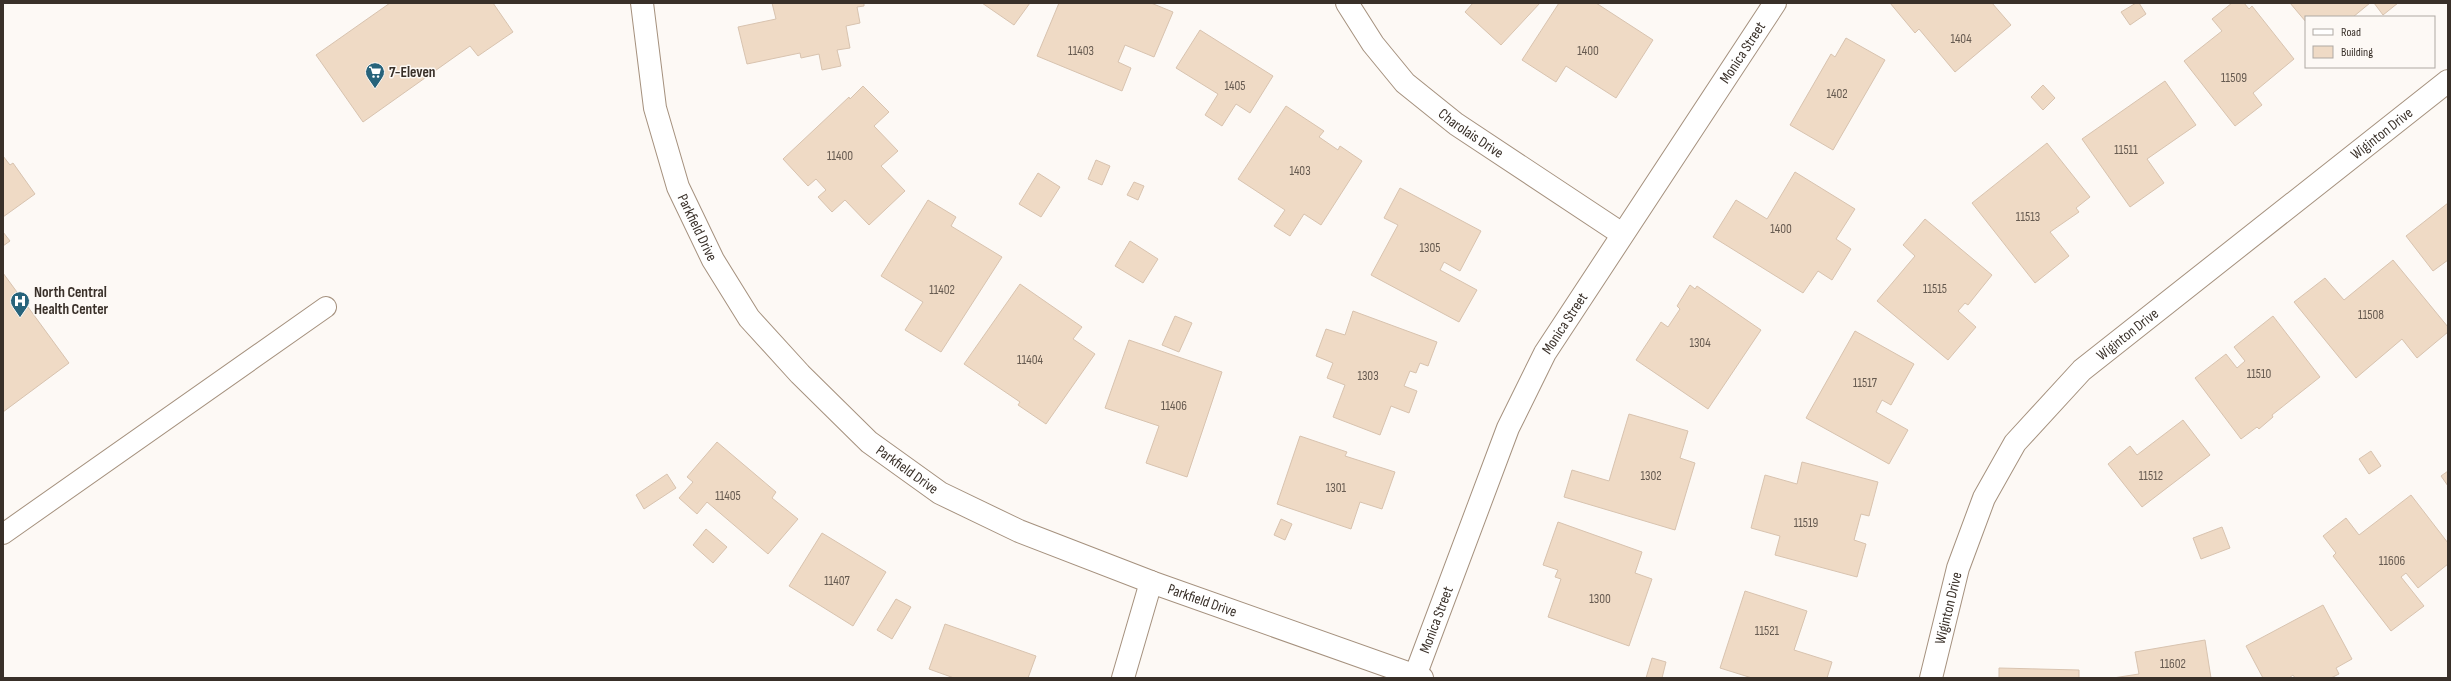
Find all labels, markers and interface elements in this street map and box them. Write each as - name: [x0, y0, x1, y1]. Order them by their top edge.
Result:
- legend: [2305, 16, 2435, 68]
- street label: Monica Street: [1716, 18, 1770, 87]
- text: Road: [2341, 25, 2361, 40]
- house number: 1404: [1950, 31, 1972, 47]
- house number: 11403: [1068, 43, 1094, 59]
- house number: 1400: [1577, 43, 1599, 59]
- text: Building: [2341, 45, 2373, 60]
- supermarket icon: 7-Eleven: [364, 61, 386, 89]
- place label: 7-Eleven: [389, 63, 436, 82]
- house number: 11509: [2221, 70, 2247, 86]
- house number: 1405: [1225, 78, 1246, 94]
- house number: 1402: [1826, 86, 1848, 102]
- street label: Wiginton Drive: [2347, 103, 2417, 164]
- street label: Charolais Drive: [1434, 104, 1507, 163]
- house number: 11511: [2114, 142, 2138, 158]
- house number: 11400: [827, 148, 853, 164]
- house number: 1403: [1289, 163, 1311, 179]
- street label: Parkfield Drive: [673, 191, 721, 264]
- house number: 11513: [2016, 209, 2040, 225]
- house number: 1400: [1770, 221, 1792, 237]
- house number: 1305: [1419, 240, 1441, 256]
- house number: 11515: [1923, 281, 1947, 297]
- house number: 11402: [929, 282, 955, 298]
- place label: North Central Health Center: [34, 283, 109, 319]
- street label: Monica Street: [1538, 289, 1592, 358]
- hospital icon: North Central Health Center: [9, 290, 31, 318]
- street label: Wiginton Drive: [2093, 304, 2162, 365]
- house number: 11508: [2358, 307, 2384, 323]
- house number: 1304: [1689, 335, 1711, 351]
- house number: 11404: [1017, 352, 1043, 368]
- house number: 11510: [2247, 366, 2272, 382]
- house number: 1303: [1357, 368, 1379, 384]
- house number: 11517: [1853, 375, 1878, 391]
- house number: 11406: [1161, 398, 1187, 414]
- street label: Parkfield Drive: [872, 441, 942, 499]
- house number: 1302: [1640, 468, 1662, 484]
- house number: 11512: [2139, 468, 2163, 484]
- house number: 1301: [1326, 480, 1347, 496]
- house number: 11405: [715, 488, 741, 504]
- house number: 11519: [1794, 515, 1819, 531]
- house number: 11606: [2379, 553, 2405, 569]
- street label: Wiginton Drive: [1931, 570, 1967, 646]
- house number: 11407: [824, 573, 851, 589]
- street label: Parkfield Drive: [1165, 580, 1239, 622]
- street label: Monica Street: [1415, 583, 1458, 656]
- house number: 1300: [1589, 591, 1611, 607]
- house number: 11521: [1755, 623, 1780, 639]
- house number: 11602: [2160, 656, 2186, 672]

